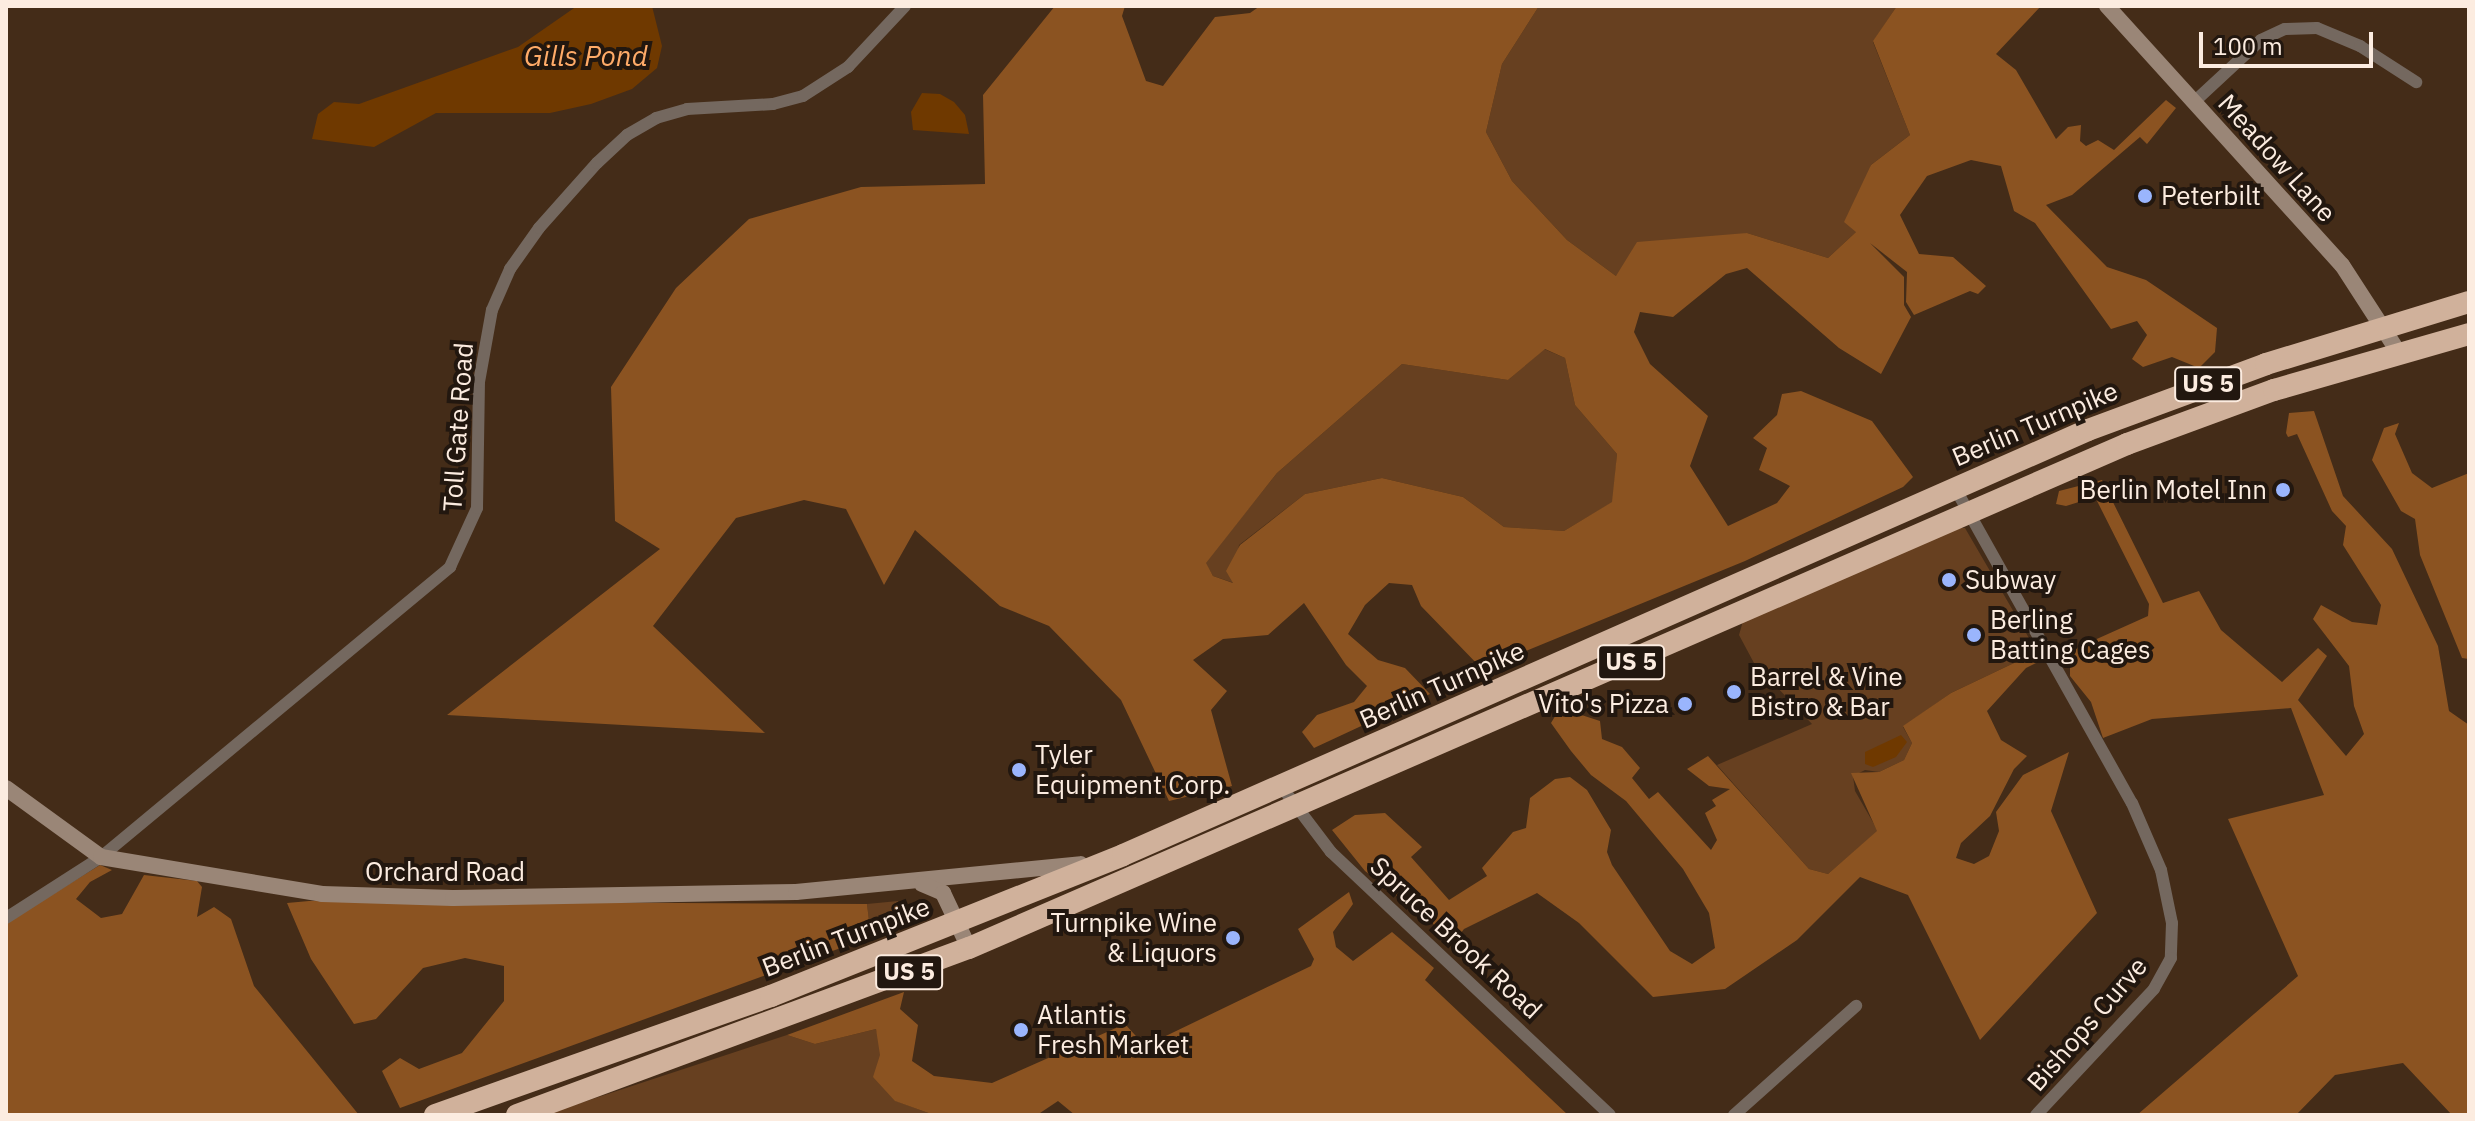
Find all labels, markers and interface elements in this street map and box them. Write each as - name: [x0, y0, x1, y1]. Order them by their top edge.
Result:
- scale bar: [2203, 16, 2377, 66]
- text: 100 m: [2213, 30, 2283, 62]
- water label: Gills Pond: [524, 39, 648, 73]
- street label: Meadow Lane: [2212, 88, 2342, 228]
- place label: Peterbilt: [2161, 180, 2261, 212]
- marker: Peterbilt: [2136, 187, 2154, 205]
- street label: Toll Gate Road: [437, 342, 479, 512]
- road number: US 5: [2174, 364, 2242, 404]
- street label: Berlin Turnpike: [1947, 375, 2123, 473]
- place label: Berlin Motel Inn: [2080, 474, 2267, 506]
- marker: Berlin Motel Inn: [2274, 481, 2292, 499]
- place label: Subway: [1965, 564, 2056, 596]
- marker: Subway: [1940, 571, 1958, 589]
- place label: Berling Batting Cages: [1990, 604, 2151, 666]
- marker: Berling Batting Cages: [1965, 626, 1983, 644]
- street label: Berlin Turnpike: [1355, 635, 1529, 735]
- road number: US 5: [1597, 642, 1665, 682]
- place label: Barrel & Vine Bistro & Bar: [1750, 661, 1903, 722]
- marker: Barrel & Vine Bistro & Bar: [1725, 683, 1743, 701]
- place label: Vito's Pizza: [1538, 688, 1669, 720]
- marker: Vito's Pizza: [1676, 695, 1694, 713]
- place label: Tyler Equipment Corp.: [1035, 739, 1230, 800]
- marker: Tyler Equipment Corp.: [1010, 761, 1028, 779]
- street label: Spruce Brook Road: [1364, 851, 1548, 1025]
- street label: Orchard Road: [365, 856, 525, 888]
- street label: Berlin Turnpike: [758, 891, 934, 983]
- place label: Turnpike Wine & Liquors: [1050, 907, 1217, 968]
- marker: Turnpike Wine & Liquors: [1224, 929, 1242, 947]
- street label: Bishops Curve: [2020, 951, 2154, 1097]
- road number: US 5: [875, 952, 943, 992]
- place label: Atlantis Fresh Market: [1037, 999, 1189, 1060]
- marker: Atlantis Fresh Market: [1012, 1021, 1030, 1039]

